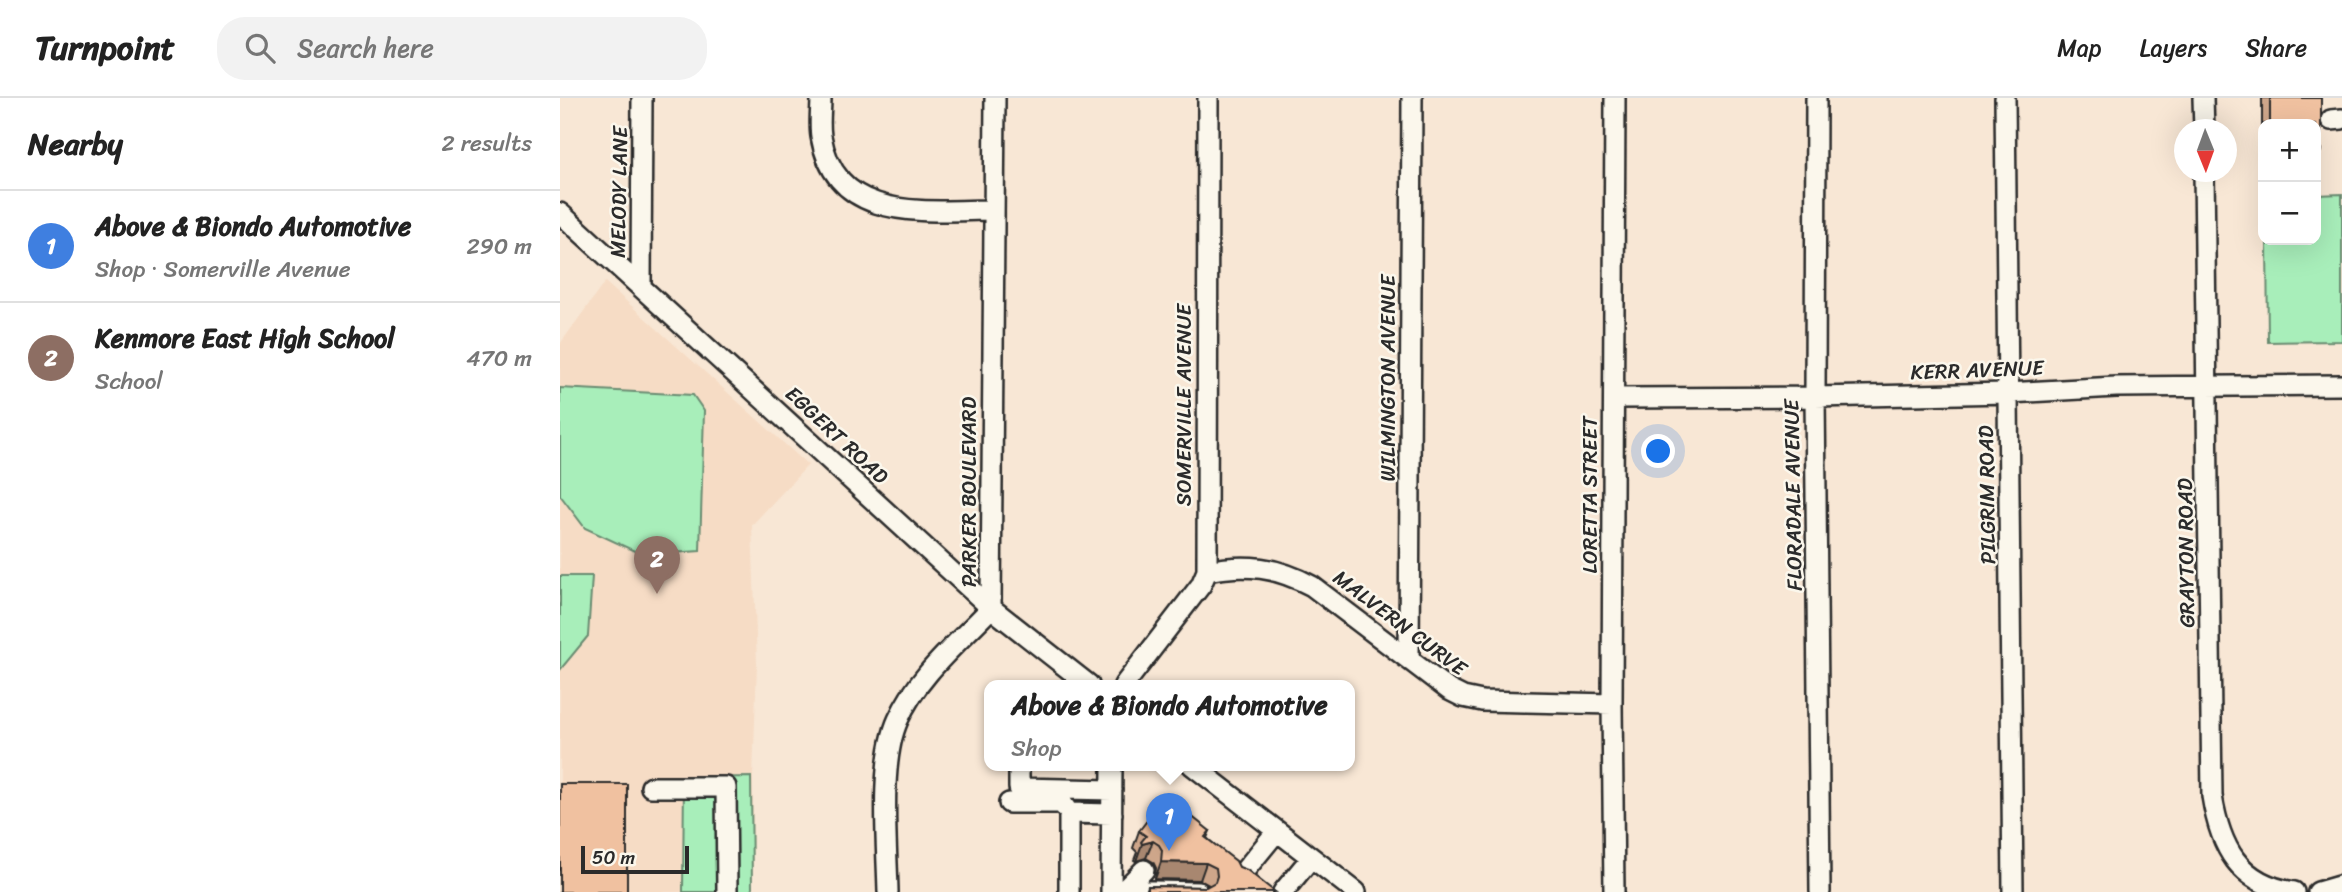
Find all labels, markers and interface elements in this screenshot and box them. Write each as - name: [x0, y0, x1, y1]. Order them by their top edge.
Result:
- search box: [217, 17, 707, 80]
- text: Turnpoint: [35, 19, 175, 77]
- text: Search here: [297, 25, 434, 71]
- text: Map: [2057, 27, 2102, 69]
- text: Layers: [2140, 27, 2207, 69]
- text: Share: [2245, 27, 2307, 69]
- icon: search: [241, 29, 279, 67]
- text: Nearby: [28, 117, 123, 171]
- north arrow: [2174, 119, 2237, 182]
- map controls: [2258, 119, 2321, 245]
- button: +: [2258, 119, 2321, 182]
- text: 2 results: [441, 123, 532, 164]
- street label: MELODY LANE: [599, 125, 639, 258]
- button: −: [2258, 182, 2321, 245]
- text: Above & Biondo Automotive: [95, 203, 411, 249]
- text: 1: [46, 226, 56, 267]
- text: 290 m: [466, 226, 532, 267]
- text: Shop · Somerville Avenue: [95, 249, 351, 290]
- street label: WILMINGTON AVENUE: [1369, 273, 1407, 481]
- street label: SOMERVILLE AVENUE: [1165, 302, 1203, 506]
- text: Kenmore East High School: [95, 315, 395, 361]
- text: 2: [44, 338, 58, 379]
- text: 470 m: [466, 338, 532, 379]
- street label: KERR AVENUE: [1910, 349, 2046, 391]
- text: School: [95, 361, 163, 402]
- street label: EGGERT ROAD: [776, 376, 898, 494]
- street label: PARKER BOULEVARD: [950, 396, 988, 587]
- street label: FLORADALE AVENUE: [1772, 397, 1814, 591]
- street label: LORETTA STREET: [1571, 415, 1609, 574]
- street label: PILGRIM ROAD: [1967, 425, 2007, 565]
- your location: [1641, 434, 1675, 468]
- street label: GRAYTON ROAD: [2166, 478, 2206, 628]
- pin: 2: [634, 536, 680, 594]
- street label: MALVERN CURVE: [1324, 560, 1477, 687]
- popup: [984, 680, 1355, 771]
- text: Above & Biondo Automotive: [1011, 682, 1328, 728]
- text: Shop: [1011, 728, 1062, 769]
- pin: 1: [1146, 793, 1192, 851]
- text: 50 m: [592, 841, 635, 874]
- scale bar: [581, 843, 690, 875]

